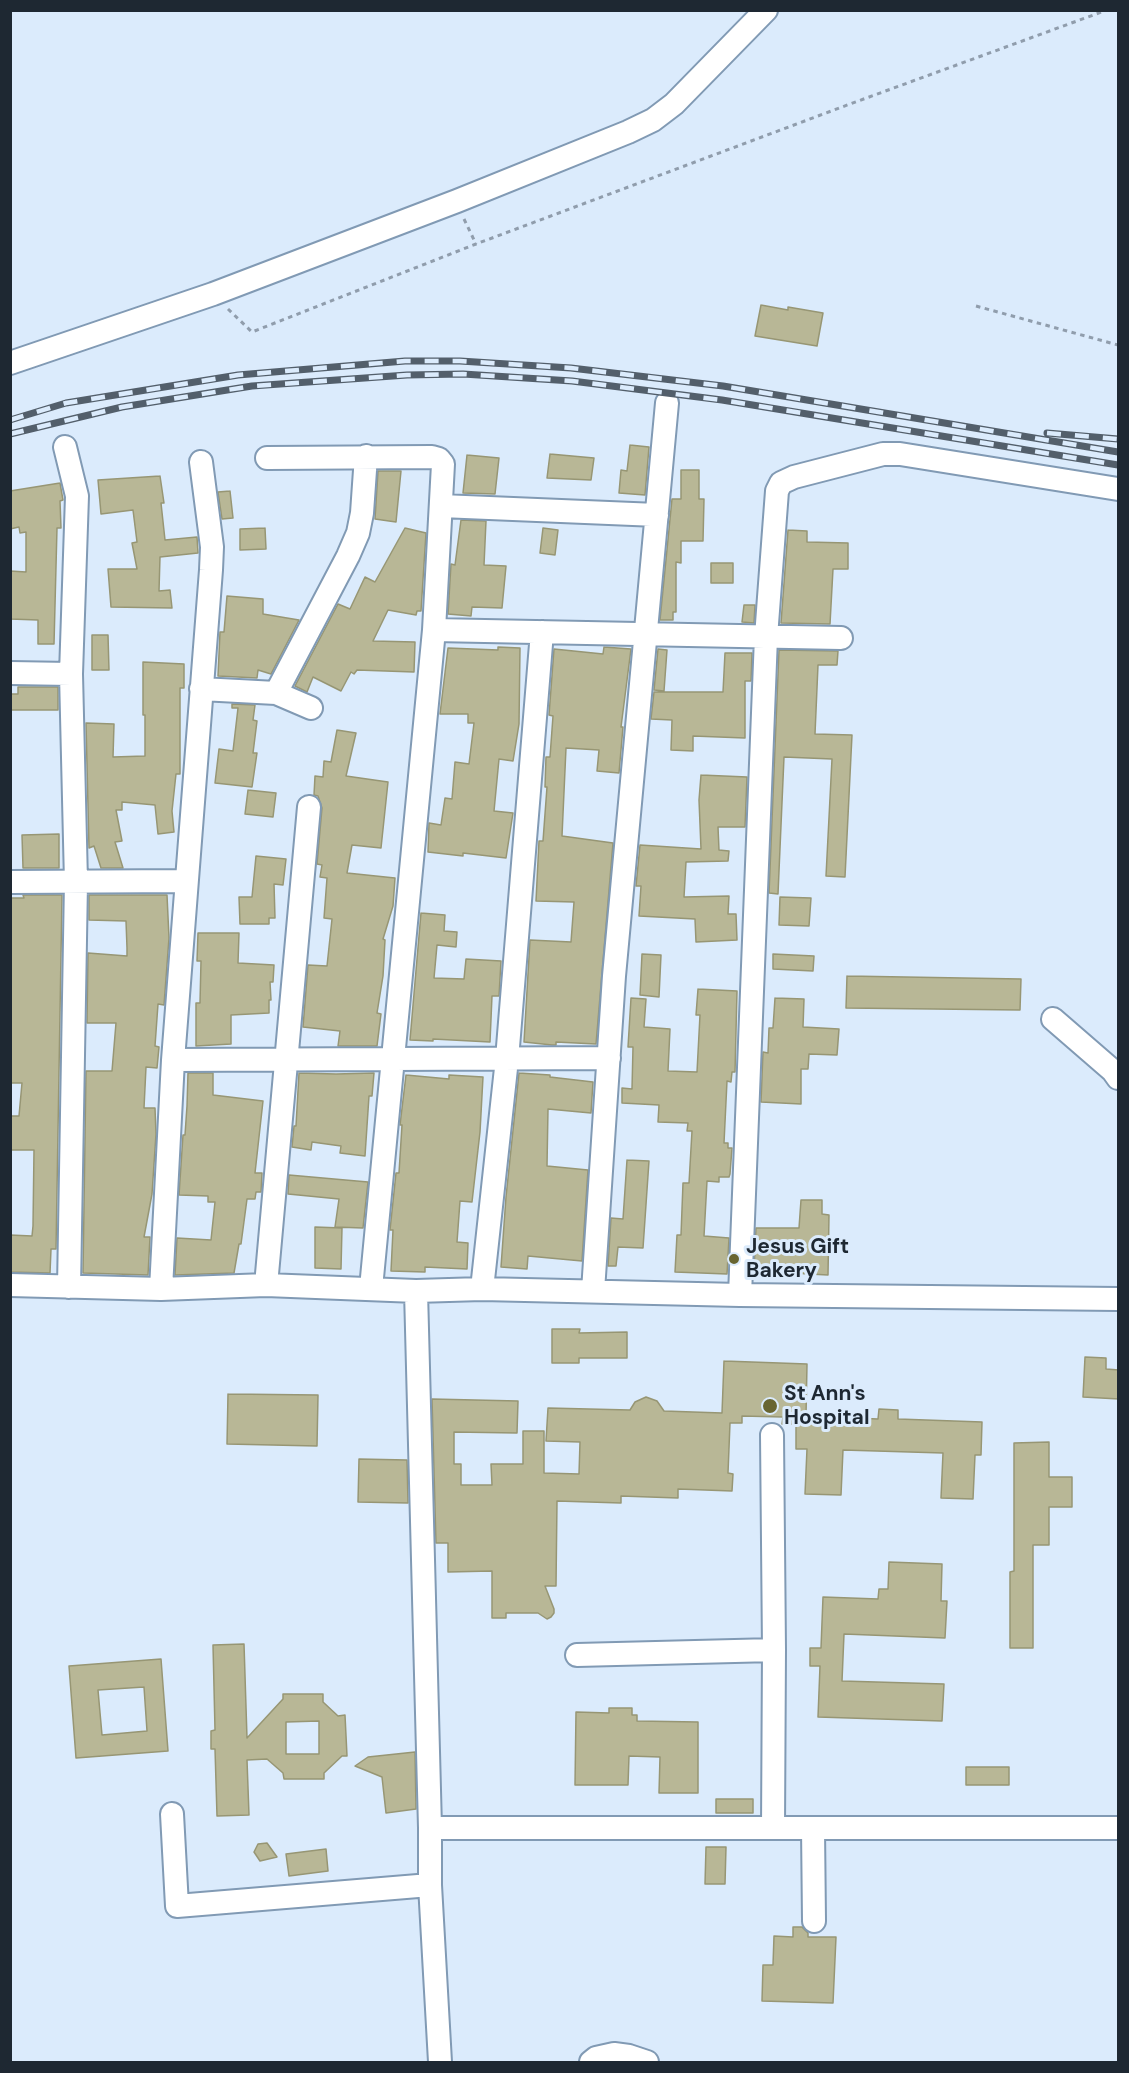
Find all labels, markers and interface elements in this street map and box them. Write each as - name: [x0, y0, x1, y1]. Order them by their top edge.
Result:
- place label: Jesus Gift Bakery: [746, 1234, 849, 1284]
- marker: Jesus Gift Bakery: [727, 1252, 741, 1266]
- place label: St Ann's Hospital: [784, 1381, 869, 1431]
- marker: St Ann's Hospital: [761, 1397, 779, 1415]

